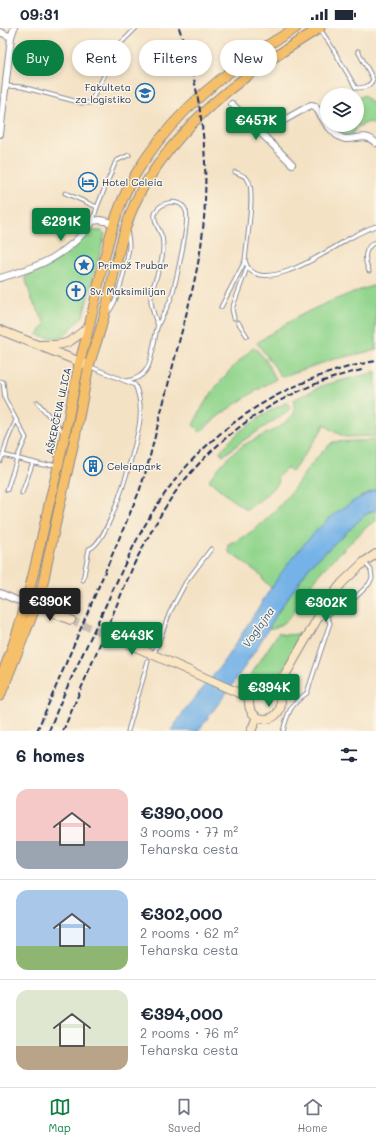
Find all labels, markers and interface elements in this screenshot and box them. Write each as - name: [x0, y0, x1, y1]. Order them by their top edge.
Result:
- text: 09:31: [20, 4, 59, 24]
- chip: Buy: [12, 40, 64, 76]
- chip: Rent: [72, 40, 131, 76]
- chip: Filters: [139, 40, 212, 76]
- chip: New: [220, 40, 277, 76]
- place label: Fakulteta za logistiko: [75, 80, 131, 106]
- school or university icon: Fakulteta za logistiko: [134, 82, 156, 104]
- map controls: [320, 88, 364, 132]
- button: layers: [320, 88, 364, 132]
- pin: €457K: [228, 107, 284, 141]
- text: €457K: [235, 111, 277, 128]
- hotel icon: Hotel Celeia: [77, 171, 99, 193]
- place label: Hotel Celeia: [102, 175, 163, 189]
- pin: €291K: [33, 208, 89, 242]
- text: €291K: [41, 212, 81, 229]
- place icon: Primož Trubar: [73, 254, 95, 276]
- place label: Primož Trubar: [98, 258, 169, 272]
- church icon: Sv. Maksimilijan: [65, 280, 87, 302]
- place label: Sv. Maksimilijan: [90, 284, 166, 298]
- street label: AŠKERČEVA ULICA: [42, 366, 74, 456]
- building icon: Celeiapark: [82, 455, 104, 477]
- place label: Celeiapark: [107, 459, 161, 473]
- pin: €390K: [22, 588, 78, 622]
- pin: €302K: [298, 589, 354, 623]
- text: €390K: [28, 592, 72, 609]
- text: €302K: [305, 593, 347, 610]
- water label: Voglajna: [239, 604, 278, 650]
- pin: €443K: [104, 622, 160, 656]
- text: €443K: [110, 626, 154, 643]
- pin: €394K: [241, 674, 297, 708]
- text: €394K: [248, 678, 290, 695]
- text: 6 homes: [16, 744, 85, 766]
- icon: filters: [338, 744, 360, 766]
- text: €390,000: [140, 801, 223, 823]
- icon: home: [48, 805, 96, 853]
- text: 3 rooms · 77 m²: [140, 823, 238, 840]
- text: Teharska cesta: [140, 840, 239, 857]
- text: €302,000: [140, 902, 222, 924]
- icon: home: [48, 906, 96, 954]
- text: 2 rooms · 62 m²: [140, 924, 239, 941]
- text: Teharska cesta: [140, 941, 239, 958]
- text: €394,000: [140, 1002, 223, 1024]
- icon: home: [48, 1006, 96, 1054]
- text: 2 rooms · 76 m²: [140, 1024, 239, 1041]
- text: Teharska cesta: [140, 1041, 239, 1058]
- tab: Map: [48, 1096, 71, 1135]
- tab: Saved: [168, 1096, 201, 1135]
- tab: Home: [298, 1096, 327, 1135]

